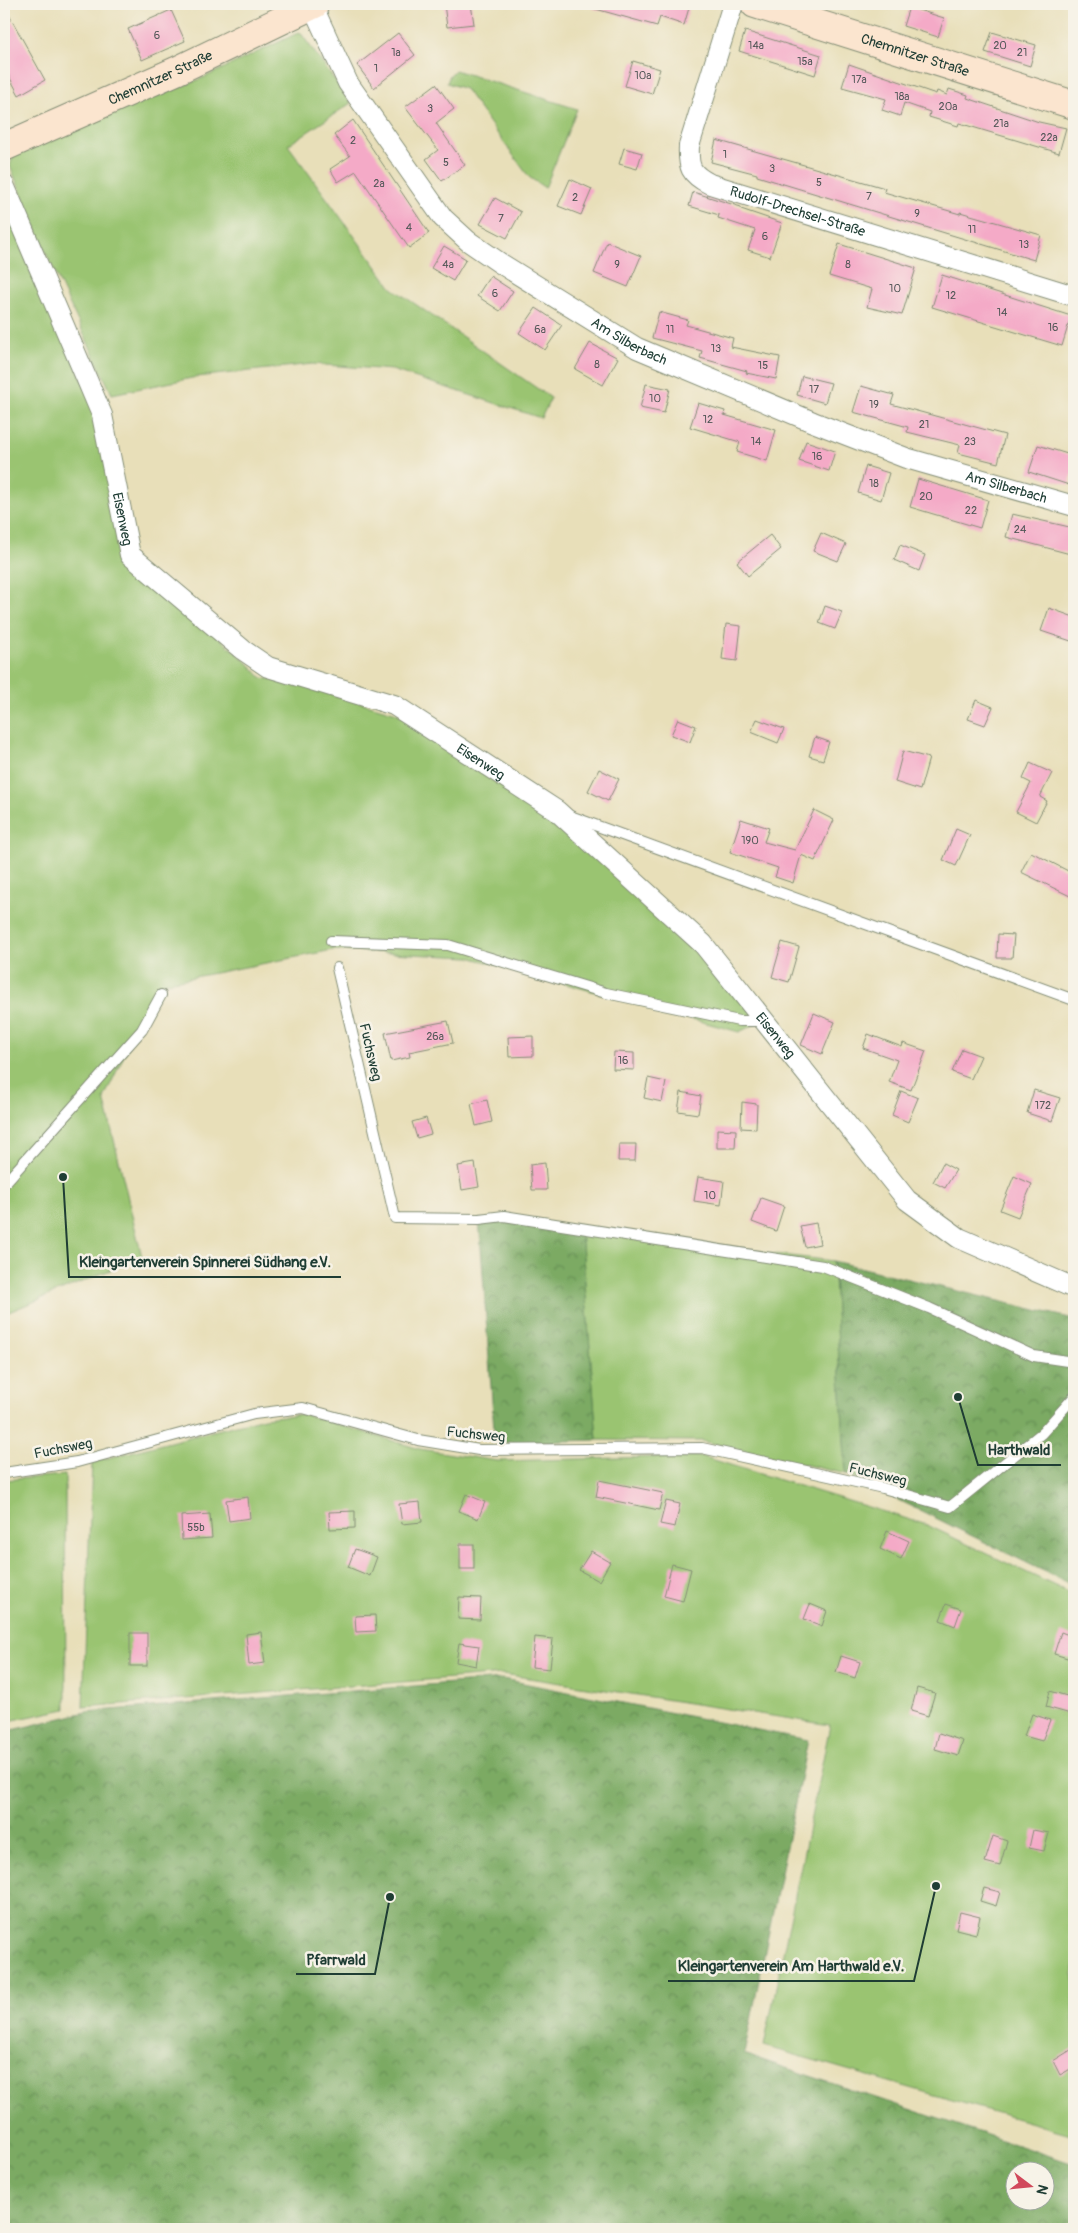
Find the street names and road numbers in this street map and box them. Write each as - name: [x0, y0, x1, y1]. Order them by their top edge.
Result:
- street label: Chemnitzer Straße: [859, 30, 971, 80]
- street label: Chemnitzer Straße: [106, 47, 215, 109]
- street label: Rudolf-Drechsel-Straße: [728, 183, 867, 240]
- street label: Am Silberbach: [588, 314, 670, 369]
- street label: Am Silberbach: [963, 467, 1049, 507]
- street label: Eisenweg: [109, 491, 136, 547]
- street label: Eisenweg: [453, 740, 508, 784]
- street label: Eisenweg: [752, 1009, 799, 1062]
- street label: Fuchsweg: [356, 1022, 385, 1083]
- street label: Fuchsweg: [446, 1423, 506, 1446]
- street label: Fuchsweg: [33, 1435, 94, 1462]
- street label: Fuchsweg: [847, 1459, 908, 1490]

